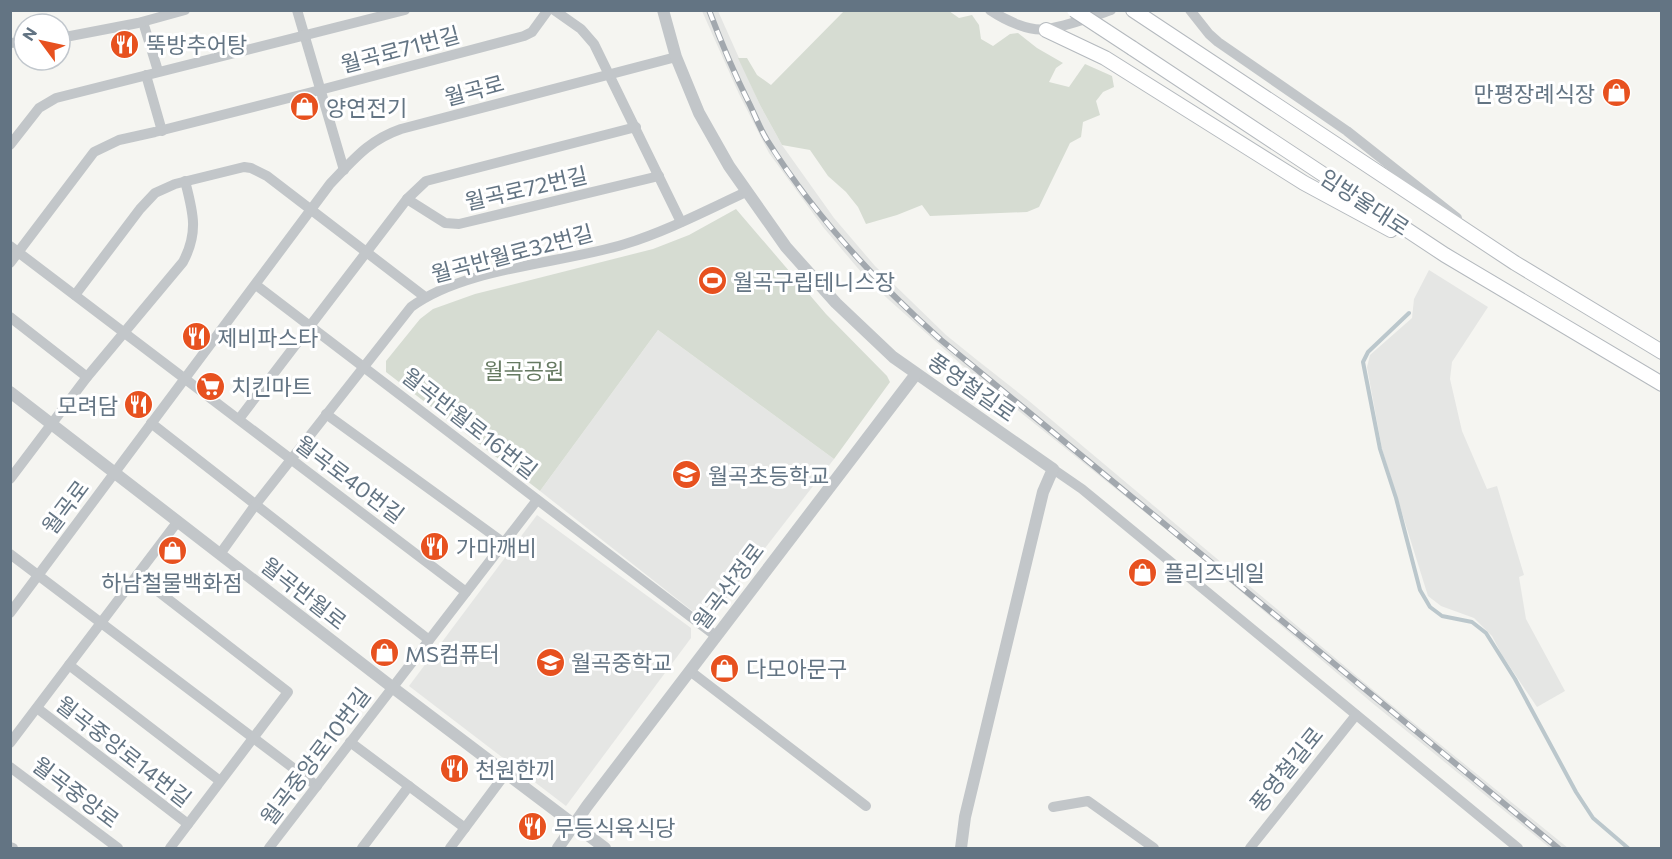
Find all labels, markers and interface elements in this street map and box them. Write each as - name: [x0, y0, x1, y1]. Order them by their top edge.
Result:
- north arrow: [12, 12, 72, 72]
- street label: 월곡로71번길: [337, 20, 463, 78]
- text: N: [18, 23, 40, 44]
- restaurant icon: 뚝방추어탕: [109, 28, 141, 60]
- place label: 뚝방추어탕: [146, 31, 247, 58]
- street label: 월곡로: [441, 69, 507, 111]
- shop icon: 만평장례식장: [1600, 77, 1632, 109]
- place label: 만평장례식장: [1474, 80, 1595, 107]
- shop icon: 양연전기: [289, 91, 321, 123]
- place label: 양연전기: [326, 94, 407, 121]
- street label: 월곡로72번길: [462, 161, 590, 215]
- street label: 임방울대로: [1315, 163, 1415, 241]
- street label: 월곡반월로32번길: [428, 218, 596, 288]
- sports icon: 월곡구립테니스장: [696, 265, 728, 297]
- place label: 월곡구립테니스장: [733, 268, 895, 295]
- restaurant icon: 제비파스타: [180, 321, 212, 353]
- place label: 제비파스타: [217, 324, 318, 351]
- street label: 풍영철길로: [923, 347, 1021, 427]
- park label: 월곡공원: [484, 357, 564, 384]
- street label: 월곡반월로16번길: [397, 362, 543, 484]
- supermarket icon: 치킨마트: [194, 370, 226, 402]
- place label: 치킨마트: [231, 373, 312, 400]
- restaurant icon: 모려담: [123, 389, 155, 421]
- place label: 모려담: [57, 392, 118, 419]
- street label: 월곡로40번길: [290, 429, 410, 529]
- school or university icon: 월곡초등학교: [671, 459, 703, 491]
- place label: 월곡초등학교: [708, 462, 829, 489]
- street label: 월곡로: [36, 475, 94, 539]
- restaurant icon: 가마깨비: [419, 531, 451, 563]
- shop icon: 하남철물백화점: [156, 534, 188, 566]
- place label: 가마깨비: [456, 534, 537, 561]
- street label: 월곡산정로: [687, 537, 769, 635]
- street label: 월곡반월로: [256, 551, 352, 635]
- shop icon: 플리즈네일: [1127, 556, 1159, 588]
- place label: 플리즈네일: [1164, 559, 1265, 586]
- place label: 하남철물백화점: [101, 569, 243, 596]
- shop icon: MS컴퓨터: [368, 637, 400, 669]
- place label: MS컴퓨터: [405, 640, 500, 667]
- school or university icon: 월곡중학교: [534, 646, 566, 678]
- place label: 월곡중학교: [571, 649, 672, 676]
- shop icon: 다모아문구: [709, 652, 741, 684]
- place label: 다모아문구: [746, 655, 847, 682]
- street label: 월곡중앙로10번길: [254, 682, 376, 830]
- street label: 월곡중앙로14번길: [51, 690, 197, 812]
- street label: 풍영철길로: [1244, 721, 1328, 817]
- street label: 월곡중앙로: [28, 751, 124, 833]
- restaurant icon: 천원한끼: [438, 753, 470, 785]
- place label: 천원한끼: [475, 756, 556, 783]
- restaurant icon: 무등식육식당: [517, 811, 549, 843]
- place label: 무등식육식당: [554, 814, 675, 841]

